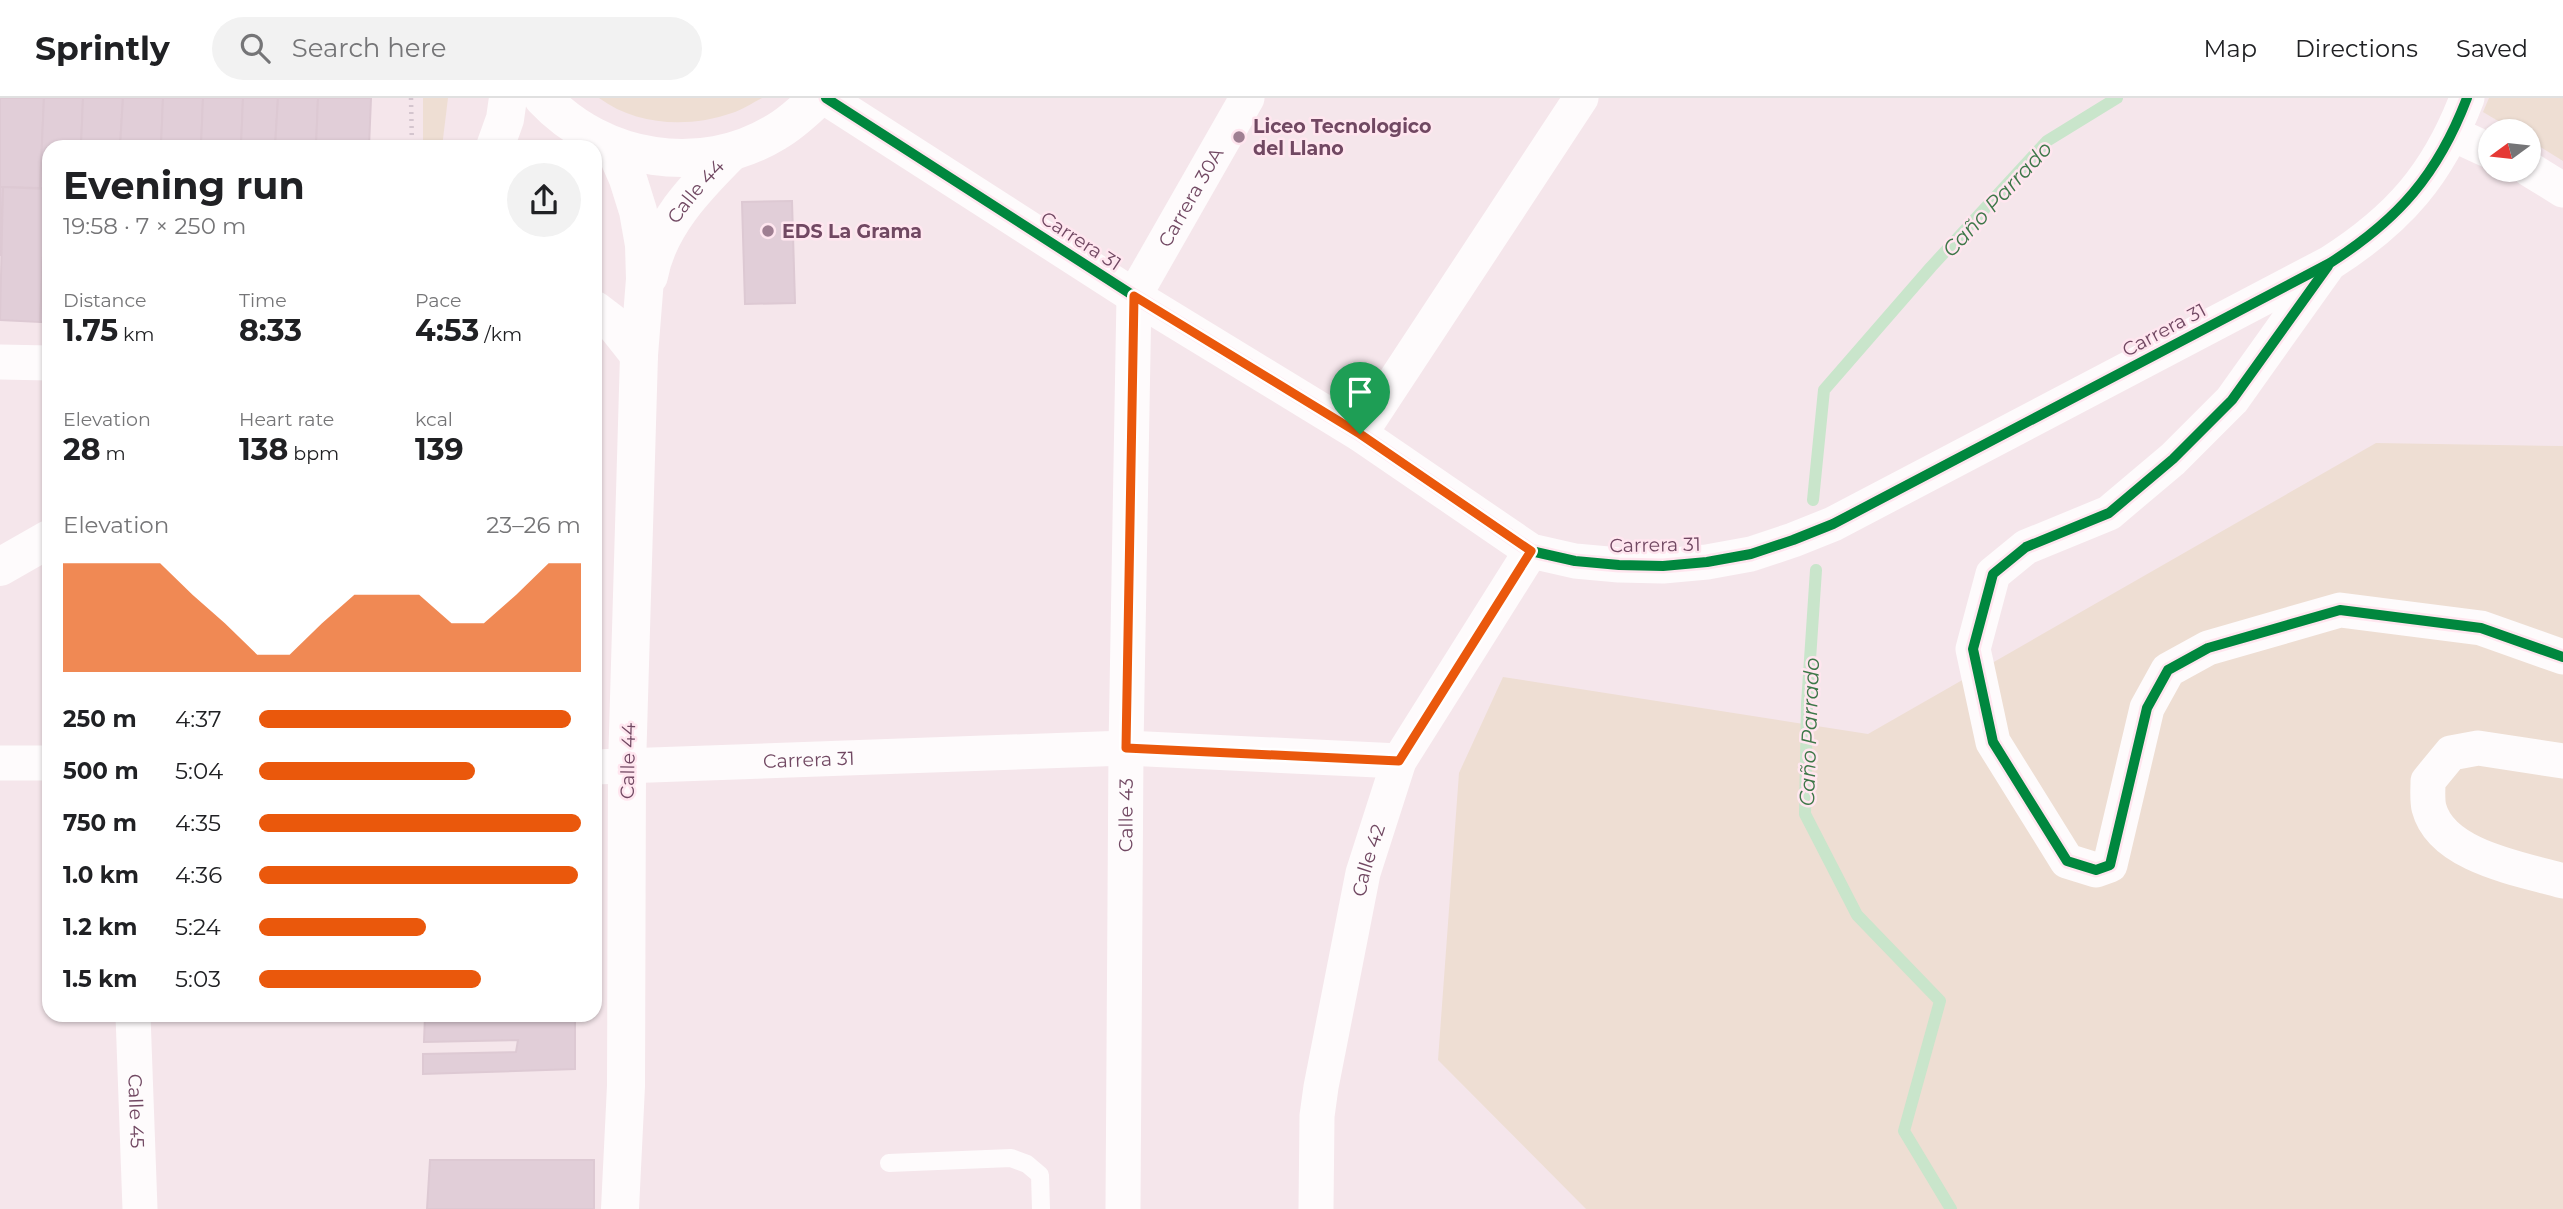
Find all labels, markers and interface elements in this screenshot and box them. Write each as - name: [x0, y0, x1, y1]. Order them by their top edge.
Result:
- search box: [212, 17, 702, 80]
- text: Sprintly: [35, 28, 170, 68]
- icon: search: [236, 29, 274, 67]
- text: Search here: [292, 32, 446, 64]
- text: Map: [2204, 34, 2257, 63]
- text: Directions: [2295, 34, 2418, 63]
- text: Saved: [2456, 34, 2528, 63]
- place label: Liceo Tecnologico del Llano: [1253, 115, 1431, 160]
- north arrow: [2478, 119, 2541, 182]
- map controls: [2478, 119, 2541, 182]
- marker: Liceo Tecnologico del Llano: [1231, 129, 1247, 145]
- water label: Caño Parrado: [1937, 136, 2057, 262]
- street label: Carrera 30A: [1153, 143, 1228, 251]
- street label: Calle 44: [662, 154, 729, 227]
- text: Evening run: [63, 162, 305, 209]
- button: share: [507, 163, 581, 237]
- street label: Carrera 31: [1036, 206, 1126, 276]
- text: 19:58 · 7 × 250 m: [63, 212, 246, 240]
- place label: EDS La Grama: [782, 220, 922, 243]
- marker: EDS La Grama: [760, 223, 776, 239]
- text: Distance: [63, 289, 146, 312]
- text: Time: [239, 289, 287, 312]
- text: Pace: [415, 289, 462, 312]
- street label: Carrera 31: [2118, 298, 2210, 362]
- text: 1.75: [63, 312, 118, 349]
- text: 8:33: [239, 312, 302, 349]
- text: 4:53: [415, 312, 479, 349]
- text: km: [118, 323, 154, 346]
- text: /km: [479, 323, 522, 346]
- pin: [1330, 362, 1390, 434]
- icon: arrive: [1341, 373, 1379, 411]
- text: Elevation: [63, 408, 151, 431]
- text: Heart rate: [239, 408, 334, 431]
- text: kcal: [415, 408, 453, 431]
- text: 28: [63, 431, 101, 468]
- text: 138: [239, 431, 288, 468]
- text: 139: [415, 431, 464, 468]
- text: m: [101, 442, 126, 465]
- text: bpm: [288, 442, 339, 465]
- text: Elevation: [63, 511, 169, 539]
- text: 23–26 m: [486, 511, 581, 539]
- street label: Carrera 31: [1609, 533, 1701, 557]
- water label: Caño Parrado: [1794, 657, 1824, 807]
- text: 250 m: [63, 705, 137, 733]
- text: 4:37: [175, 705, 221, 733]
- street label: Calle 44: [616, 722, 640, 799]
- street label: Carrera 31: [763, 746, 855, 772]
- text: 500 m: [63, 757, 139, 785]
- text: 5:04: [175, 757, 223, 785]
- street label: Calle 43: [1114, 778, 1137, 852]
- text: 750 m: [63, 809, 137, 837]
- text: 4:35: [175, 809, 221, 837]
- street label: Calle 42: [1347, 821, 1390, 898]
- text: 1.0 km: [63, 861, 139, 889]
- text: 4:36: [175, 861, 222, 889]
- text: 1.2 km: [63, 913, 137, 941]
- text: 5:24: [175, 913, 221, 941]
- text: 1.5 km: [63, 965, 137, 993]
- text: 5:03: [175, 965, 221, 993]
- street label: Calle 45: [124, 1073, 149, 1149]

